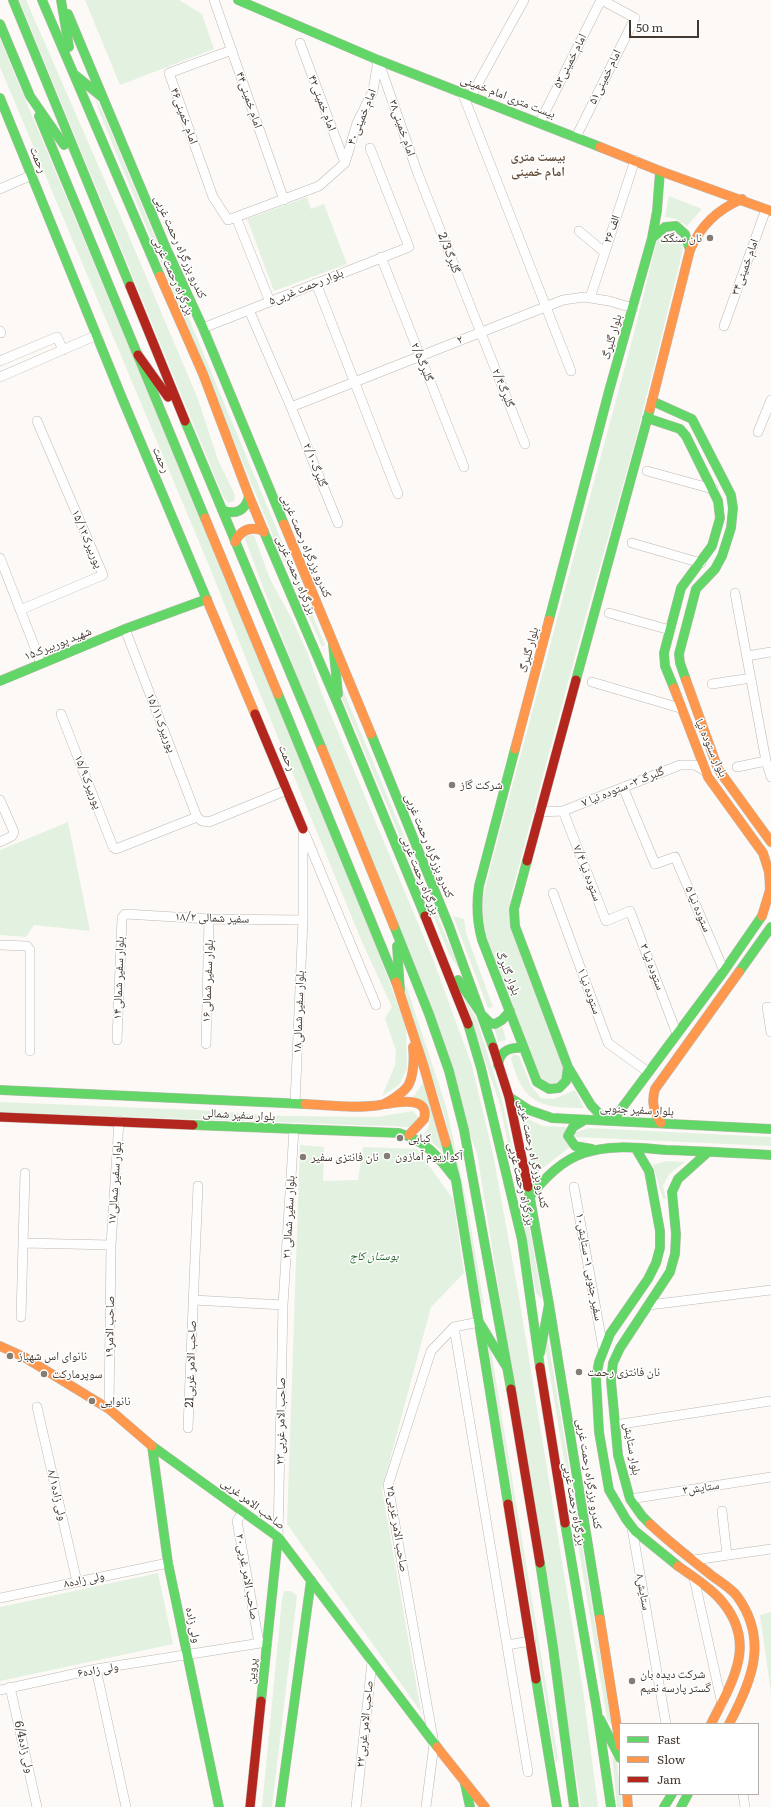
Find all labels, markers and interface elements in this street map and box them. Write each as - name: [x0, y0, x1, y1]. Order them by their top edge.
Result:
- scale bar: [631, 12, 701, 38]
- text: 50 m: [636, 18, 663, 36]
- street label: امام خمینی۵۳: [550, 31, 590, 91]
- street label: امام خمینی۵۱: [586, 47, 624, 107]
- street label: ۴۴امام خمینی: [233, 70, 265, 130]
- street label: بیست متری امام خمینی: [458, 72, 558, 122]
- street label: امام خمینی۴۲: [305, 73, 339, 133]
- street label: امام خمینی۴۶: [167, 86, 201, 146]
- street label: امام خمینی۴۰: [344, 87, 380, 147]
- street label: امام خمینی۳۸: [386, 98, 418, 158]
- street label: رحمت: [26, 145, 50, 175]
- district label: بیست متری امام خمینی: [511, 149, 565, 180]
- street label: کندرو بزرگراه رحمت غربی: [151, 193, 209, 301]
- street label: ۳۶ الف: [601, 213, 623, 245]
- street label: 2/3گلبرگ: [435, 231, 463, 275]
- place label: نان سنگک: [660, 231, 702, 245]
- marker: نان سنگک: [705, 233, 715, 243]
- street label: بزرگراه رحمت غربی: [149, 234, 197, 318]
- street label: امام خمینی۳۴: [728, 237, 762, 297]
- street label: بلوار رحمت غربی۵: [267, 266, 345, 308]
- street label: بلوار گلبرگ: [599, 313, 625, 361]
- street label: ۲: [455, 332, 465, 348]
- street label: گلبرگ۲/۵: [408, 340, 436, 384]
- street label: گلبرگ۲/۴: [489, 366, 517, 410]
- street label: گلبرگ۲/۱۰: [300, 441, 330, 489]
- street label: رحمت: [149, 445, 173, 475]
- street label: کندرو بزرگراه رحمت غربی: [278, 492, 334, 600]
- street label: پوربیرک۱۵/۱۲: [68, 508, 106, 570]
- street label: بزرگراه رحمت غربی: [273, 533, 319, 617]
- street label: شهید پوربیرک۱۵: [22, 624, 94, 664]
- street label: بلوار گلبرگ: [516, 626, 542, 674]
- street label: پوربیرک۱۵/۱۱: [143, 691, 179, 755]
- street label: بلوار ستوده نیا: [692, 717, 730, 779]
- street label: رحمت: [275, 743, 299, 773]
- street label: پوربیرک۱۵/۹: [71, 753, 105, 811]
- street label: گلبرگ ۳- ستوده نیا ۷: [580, 764, 666, 810]
- place label: شرکت گاز: [460, 778, 503, 792]
- marker: شرکت گاز: [447, 780, 457, 790]
- street label: کندرو بزرگراه رحمت غربی: [401, 792, 457, 900]
- street label: بزرگراه رحمت غربی: [397, 833, 443, 917]
- street label: ستوده نیا ۷/۴: [570, 843, 604, 903]
- street label: ستوده نیا ۵: [682, 884, 714, 934]
- street label: سفیر شمالی ۱۸/۲: [175, 910, 249, 926]
- street label: بلوار سفیر شمالی۱۴: [110, 936, 128, 1020]
- street label: بلوار سفیر شمالی۱۶: [199, 939, 217, 1023]
- street label: ستوده نیا ۳: [637, 942, 667, 992]
- street label: بلوار گلبرگ: [493, 949, 523, 997]
- street label: ستوده نیا ۱: [574, 966, 604, 1016]
- street label: بلوار سفیر شمالی۱۸: [290, 970, 308, 1054]
- street label: کندرو بزرگراه رحمت غربی: [514, 1098, 552, 1210]
- street label: بلوار سفیر جنوبی: [600, 1101, 674, 1119]
- street label: بلوار سفیر شمالی: [202, 1106, 276, 1124]
- place label: کبابی: [408, 1131, 431, 1145]
- marker: کبابی: [395, 1133, 405, 1143]
- street label: بلوار سفیر شمالی۱۷: [105, 1141, 125, 1225]
- street label: بزرگراه رحمت غربی: [504, 1141, 538, 1227]
- place label: آکواریوم آمازون: [395, 1149, 463, 1163]
- place label: نان فانتزی سفیر: [311, 1150, 379, 1164]
- marker: آکواریوم آمازون: [382, 1151, 392, 1161]
- marker: نان فانتزی سفیر: [298, 1152, 308, 1162]
- street label: بلوار سفیر شمالی۲۱: [280, 1175, 298, 1259]
- street label: سفیر جنوبی ۱- ستایش۱۰: [572, 1212, 606, 1322]
- park label: بوستان کاج: [349, 1249, 399, 1263]
- street label: صاحب الامر۱۹: [102, 1296, 118, 1358]
- street label: 21صاحب الامر غربی: [182, 1320, 200, 1408]
- place label: نانوای اس شهباز: [18, 1349, 87, 1363]
- marker: نانوای اس شهباز: [5, 1351, 15, 1361]
- place label: نان فانتزی رحمت: [587, 1365, 660, 1379]
- place label: سوپرمارکت: [52, 1367, 102, 1381]
- marker: نان فانتزی رحمت: [574, 1367, 584, 1377]
- marker: سوپرمارکت: [39, 1369, 49, 1379]
- street label: صاحب الامر غربی۲۳: [273, 1377, 289, 1465]
- place label: نانوایی: [100, 1394, 130, 1408]
- marker: نانوایی: [87, 1396, 97, 1406]
- street label: کندرو بزرگراه رحمت غربی: [573, 1418, 605, 1530]
- street label: بلوار ستایش: [620, 1421, 644, 1477]
- street label: بزرگراه رحمت غربی: [560, 1461, 588, 1547]
- street label: ولی زاده۸/۱: [44, 1468, 70, 1522]
- street label: صاحب الامر غربی: [218, 1475, 288, 1533]
- street label: ستایش۳: [682, 1478, 720, 1498]
- street label: صاحب الامر غربی۲۵: [383, 1485, 411, 1573]
- street label: صاحب الامر غربی۲۰: [232, 1533, 262, 1621]
- street label: ولی زاده۸: [62, 1569, 106, 1591]
- street label: ستایش۸: [633, 1573, 653, 1611]
- street label: ولی زاده: [182, 1606, 204, 1644]
- street label: پروین: [243, 1657, 261, 1685]
- street label: ولی زاده۶: [76, 1659, 120, 1681]
- place label: شرکت دیده بان گستر پارسه نعیم: [640, 1667, 711, 1695]
- marker: شرکت دیده بان گستر پارسه نعیم: [627, 1676, 637, 1686]
- street label: صاحب الامر غربی٢٢: [353, 1680, 377, 1768]
- street label: 6/4ولی زاده: [11, 1719, 37, 1775]
- legend: [619, 1723, 759, 1795]
- text: Fast: [657, 1730, 680, 1748]
- text: Slow: [657, 1750, 685, 1768]
- text: Jam: [657, 1770, 681, 1788]

